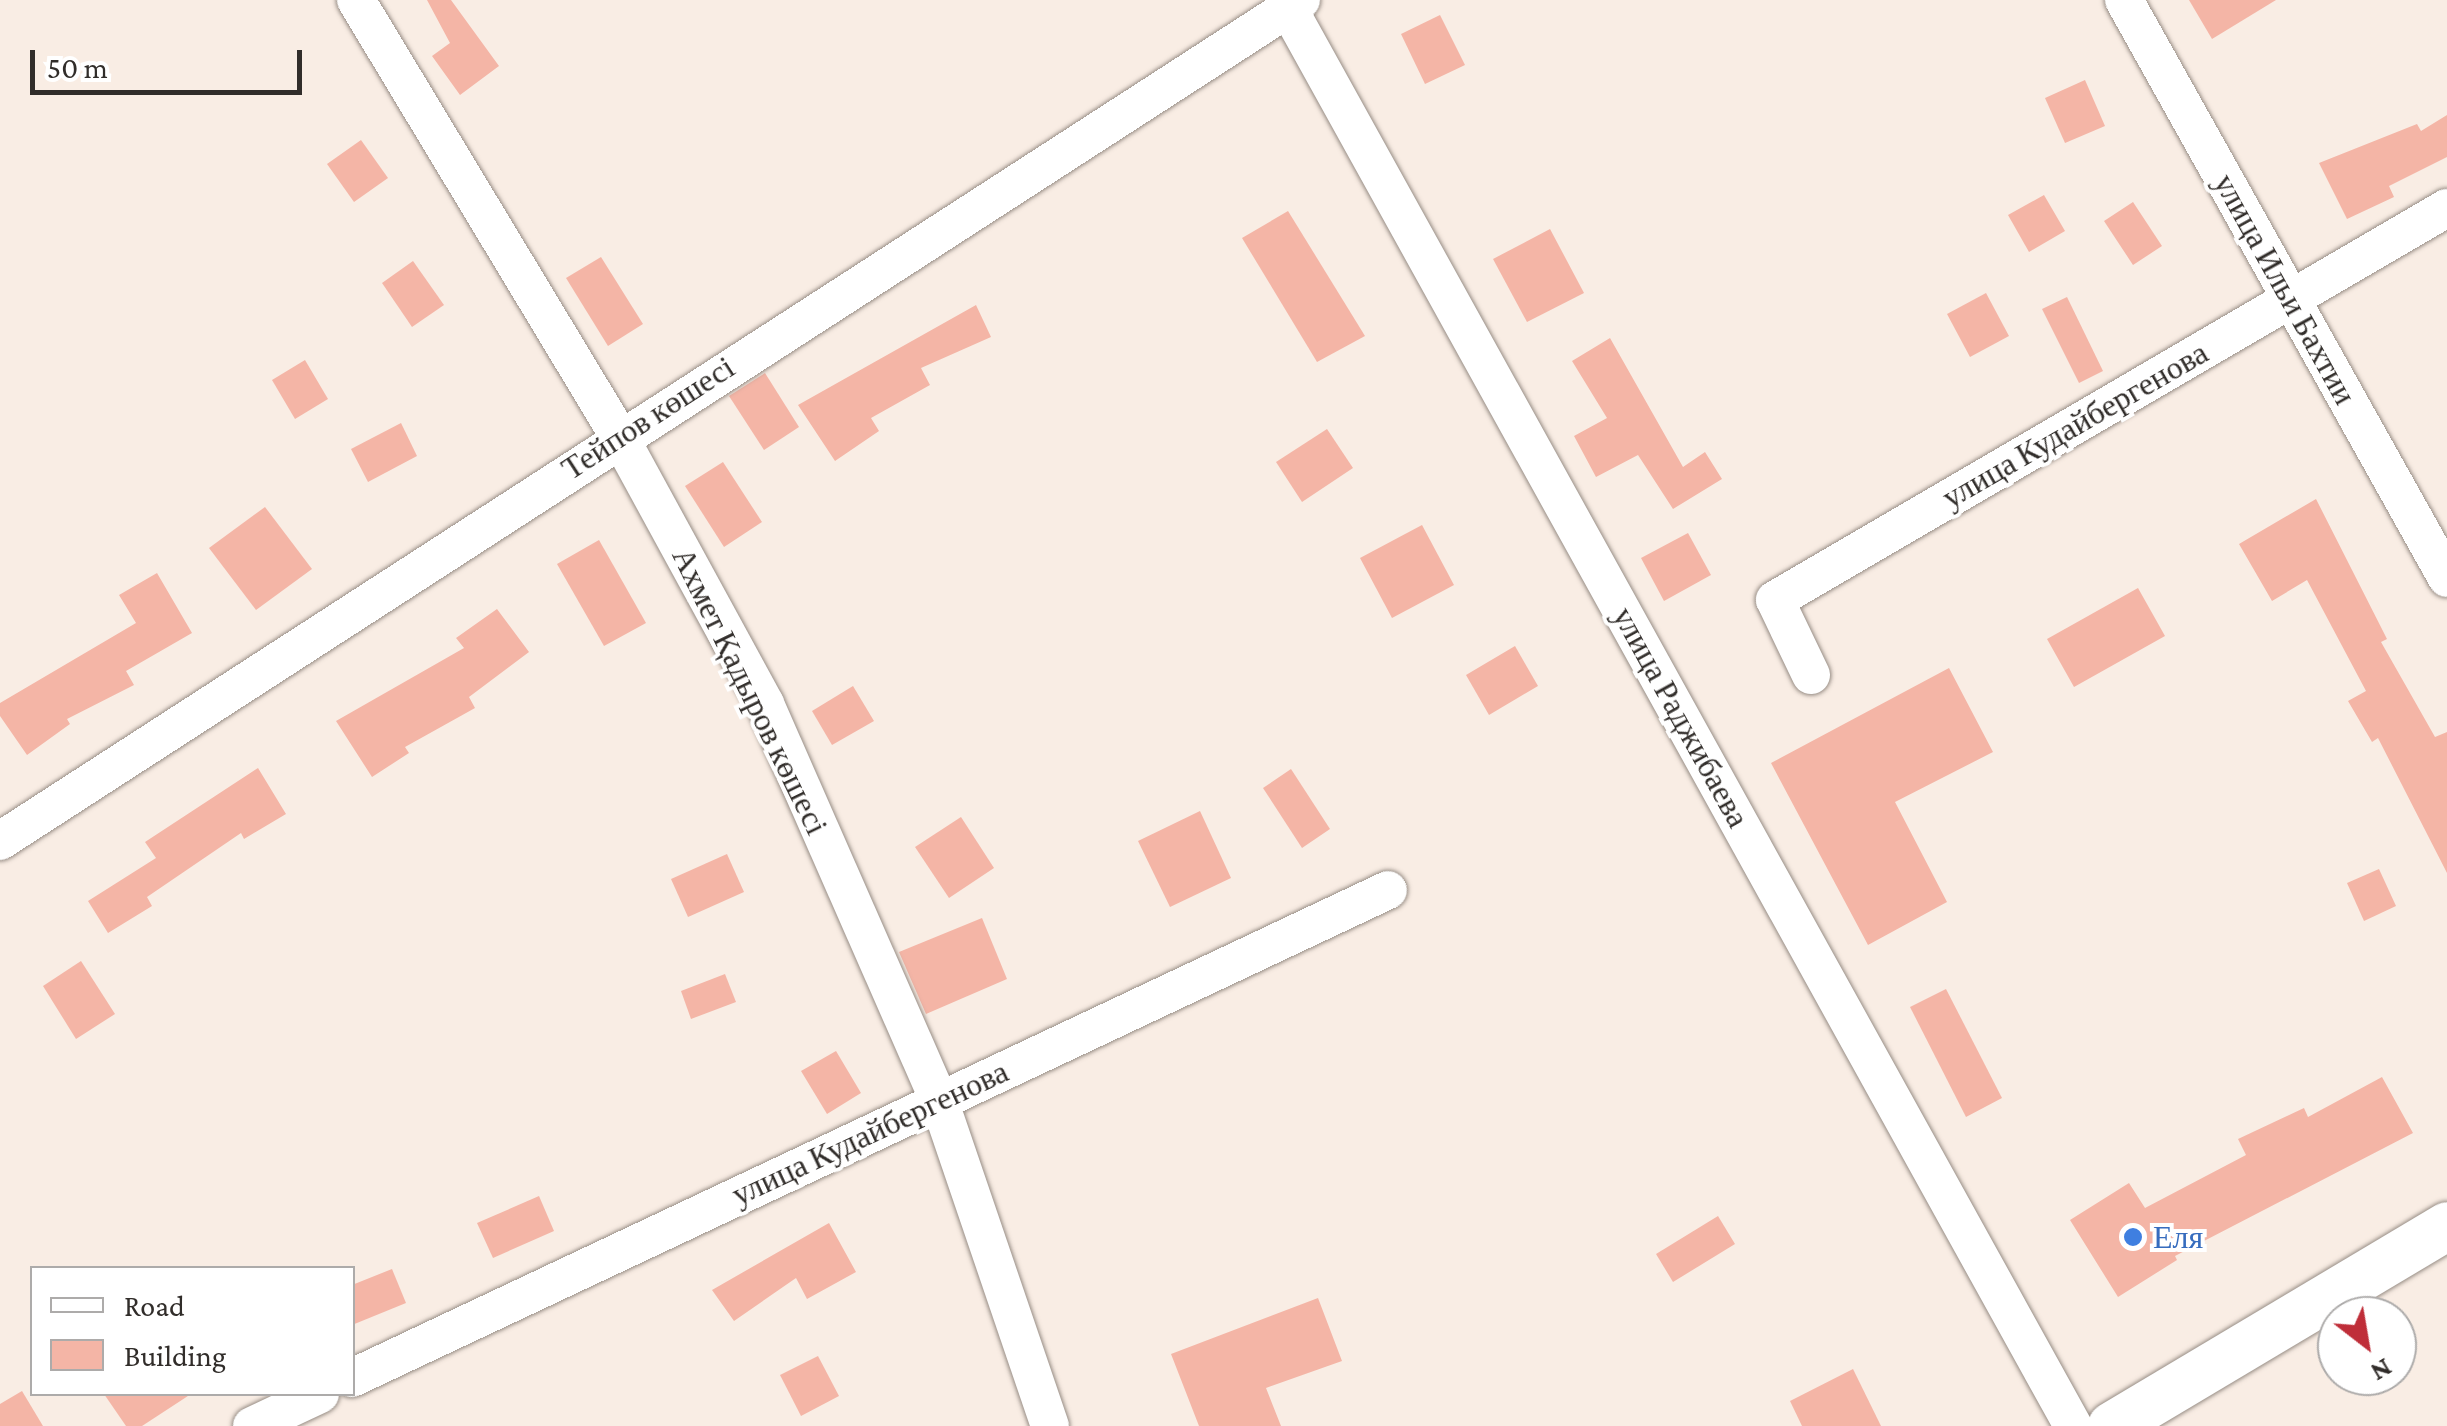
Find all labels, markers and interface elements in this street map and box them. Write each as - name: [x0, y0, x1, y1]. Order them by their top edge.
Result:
- scale bar: [35, 30, 308, 92]
- text: 50 m: [47, 51, 108, 84]
- street label: улица Ильи Бахтии: [2206, 167, 2364, 411]
- street label: улица Кудайбергенова: [1935, 333, 2215, 517]
- street label: Тейпов көшесі: [554, 348, 742, 488]
- street label: Ахмет Қадыров көшесі: [664, 541, 836, 841]
- street label: улица Раджибаева: [1605, 600, 1757, 834]
- street label: улица Кудайбергенова: [726, 1052, 1014, 1214]
- place label: Еля: [2153, 1218, 2203, 1256]
- marker: Еля: [2122, 1226, 2144, 1248]
- legend: [30, 1266, 355, 1396]
- text: Road: [124, 1289, 185, 1322]
- north arrow: [2317, 1296, 2417, 1396]
- text: Building: [124, 1339, 226, 1372]
- text: N: [2366, 1352, 2398, 1389]

